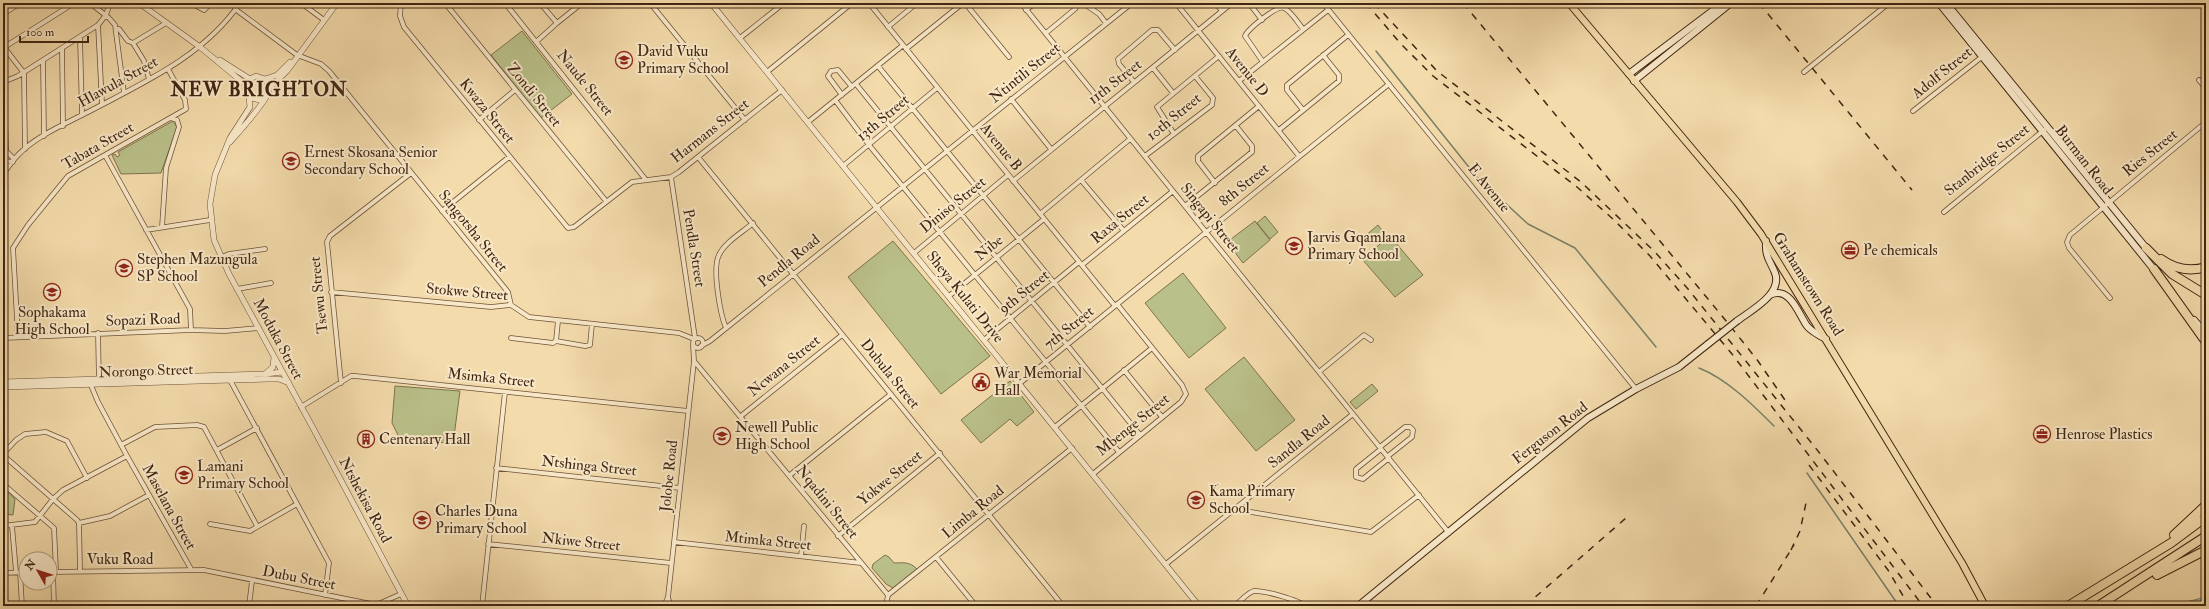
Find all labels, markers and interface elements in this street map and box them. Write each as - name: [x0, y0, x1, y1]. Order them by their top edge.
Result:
- scale bar: [20, 18, 88, 44]
- text: 100 m: [26, 25, 55, 40]
- street label: Ntintili Street: [986, 39, 1064, 107]
- place label: David Vuku Primary School: [637, 42, 729, 78]
- street label: Avenue D: [1220, 42, 1273, 101]
- street label: Adolf Street: [1907, 43, 1976, 104]
- street label: Naude Street: [552, 46, 618, 120]
- school or university icon: David Vuku Primary School: [614, 50, 634, 70]
- street label: Hlawula Street: [75, 52, 161, 112]
- street label: 11th Street: [1084, 55, 1146, 109]
- street label: Zondi Street: [502, 59, 566, 131]
- street label: Kwaza Street: [455, 75, 519, 147]
- district label: NEW BRIGHTON: [169, 78, 348, 102]
- street label: 10th Street: [1143, 89, 1205, 145]
- street label: 13th Street: [853, 90, 913, 146]
- street label: Harmans Street: [667, 94, 753, 167]
- street label: Tabata Street: [59, 118, 137, 174]
- street label: Avenue B: [975, 118, 1026, 175]
- street label: Stanbridge Street: [1941, 120, 2034, 200]
- street label: Burman Road: [2051, 121, 2117, 199]
- street label: Ries Street: [2119, 125, 2181, 181]
- place label: Ernest Skosana Senior Secondary School: [304, 143, 438, 179]
- school or university icon: Ernest Skosana Senior Secondary School: [281, 151, 301, 171]
- street label: 8th Street: [1215, 159, 1273, 211]
- street label: E Avenue: [1464, 160, 1514, 216]
- street label: Diniso Street: [916, 172, 990, 237]
- street label: Singapi Street: [1175, 179, 1244, 257]
- street label: Sangotsha Street: [434, 186, 512, 276]
- street label: Raxa Street: [1087, 190, 1153, 248]
- street label: Pendla Street: [678, 207, 710, 289]
- place label: Jarvis Gqamlana Primary School: [1306, 228, 1406, 264]
- street label: Grahamstown Road: [1769, 229, 1848, 340]
- street label: Pendla Road: [754, 230, 824, 292]
- street label: Nibe: [971, 231, 1007, 265]
- school or university icon: Jarvis Gqamlana Primary School: [1284, 236, 1304, 256]
- office icon: Pe chemicals: [1840, 240, 1860, 260]
- place label: Pe chemicals: [1863, 241, 1938, 260]
- street label: Sheya Kulati Drive: [922, 247, 1008, 347]
- place label: Stephen Mazungula SP School: [137, 250, 258, 286]
- street label: Tsewu Street: [305, 255, 332, 334]
- school or university icon: Stephen Mazungula SP School: [114, 258, 134, 278]
- street label: 9th Street: [994, 266, 1053, 319]
- street label: Stokwe Street: [425, 279, 509, 305]
- school or university icon: Sophakama High School: [42, 282, 62, 302]
- street label: Moduka Street: [249, 295, 307, 383]
- street label: 7th Street: [1040, 302, 1098, 354]
- place label: Sophakama High School: [14, 303, 90, 339]
- street label: Sopazi Road: [105, 309, 181, 332]
- street label: Ncwana Street: [744, 331, 824, 401]
- street label: Dubula Street: [856, 335, 924, 413]
- street label: Norongo Street: [98, 360, 194, 382]
- street label: Msimka Street: [446, 364, 536, 392]
- place label: War Memorial Hall: [993, 364, 1082, 400]
- public building icon: War Memorial Hall: [971, 372, 991, 392]
- street label: Mbenge Street: [1092, 390, 1174, 460]
- street label: Ferguson Road: [1508, 397, 1592, 468]
- street label: Sandla Road: [1264, 411, 1334, 473]
- place label: Newell Public High School: [735, 418, 818, 454]
- office icon: Henrose Plastics: [2032, 424, 2052, 444]
- place label: Henrose Plastics: [2055, 425, 2152, 444]
- school or university icon: Newell Public High School: [712, 426, 732, 446]
- building icon: Centenary Hall: [356, 429, 376, 449]
- place label: Centenary Hall: [379, 430, 471, 449]
- street label: Jolobe Road: [656, 439, 683, 514]
- street label: Yokwe Street: [854, 446, 926, 510]
- street label: Ntshinga Street: [541, 452, 638, 480]
- street label: Ntshekisa Road: [334, 454, 396, 547]
- place label: Lamani Primary School: [197, 457, 289, 493]
- street label: Maselana Street: [138, 461, 200, 553]
- street label: Nqadini Street: [791, 461, 863, 543]
- school or university icon: Lamani Primary School: [174, 465, 194, 485]
- street label: Limba Road: [938, 481, 1008, 543]
- place label: Kama Primary School: [1209, 482, 1295, 518]
- school or university icon: Kama Primary School: [1186, 490, 1206, 510]
- place label: Charles Duna Primary School: [435, 502, 527, 538]
- school or university icon: Charles Duna Primary School: [412, 510, 432, 530]
- street label: Mtimka Street: [724, 527, 813, 555]
- street label: Nkiwe Street: [541, 528, 622, 556]
- street label: Vuku Road: [87, 550, 154, 569]
- north arrow: [18, 551, 58, 591]
- text: N: [22, 556, 39, 574]
- street label: Dubu Street: [261, 562, 337, 594]

